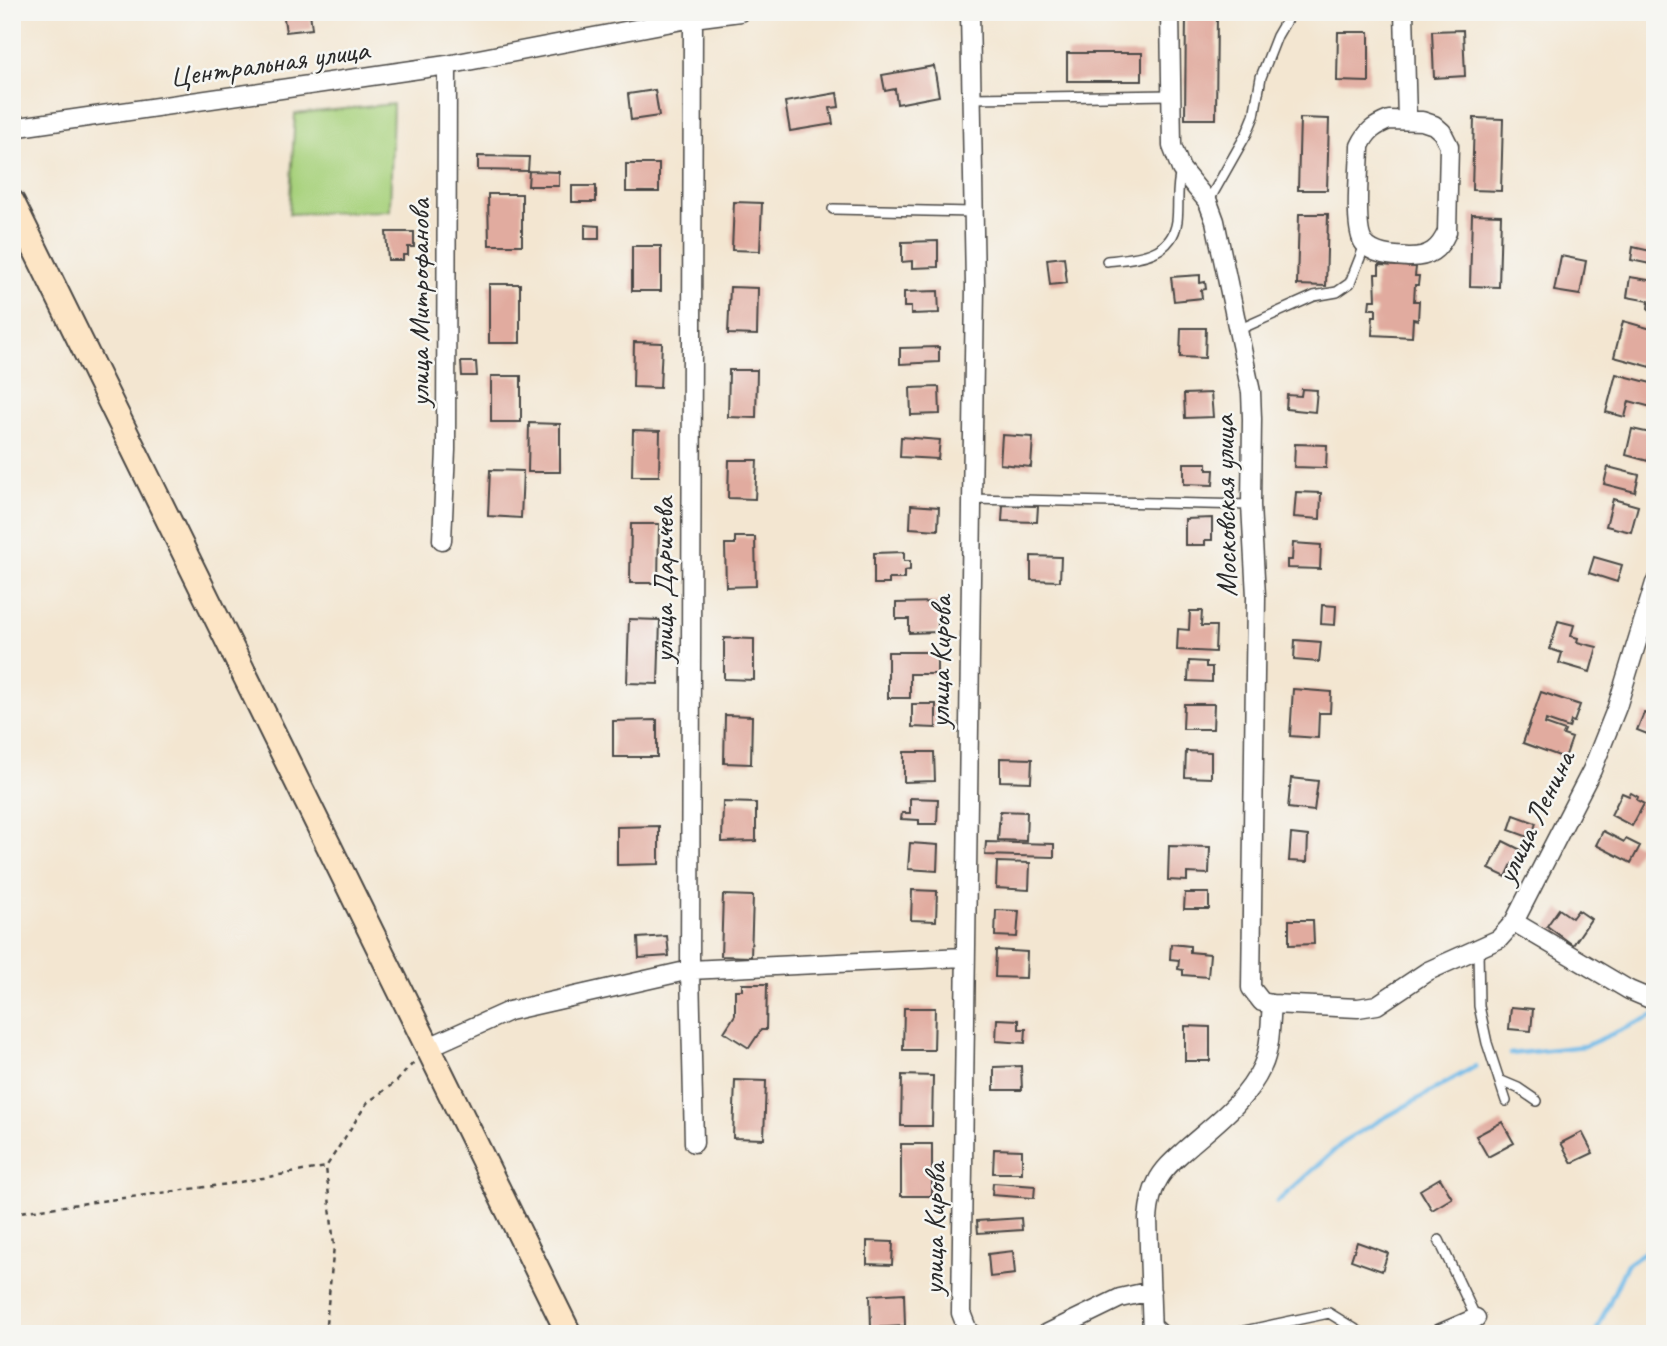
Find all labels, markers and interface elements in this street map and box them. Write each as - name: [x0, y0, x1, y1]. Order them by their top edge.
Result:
- street label: Центральная улица: [167, 30, 373, 96]
- street label: улица Митрофанова: [400, 197, 438, 409]
- street label: Московская улица: [1204, 413, 1246, 597]
- street label: улица Даричева: [644, 495, 682, 665]
- street label: улица Кирова: [920, 593, 960, 731]
- street label: улица Ленина: [1486, 742, 1585, 891]
- street label: улица Кирова: [914, 1160, 954, 1298]

